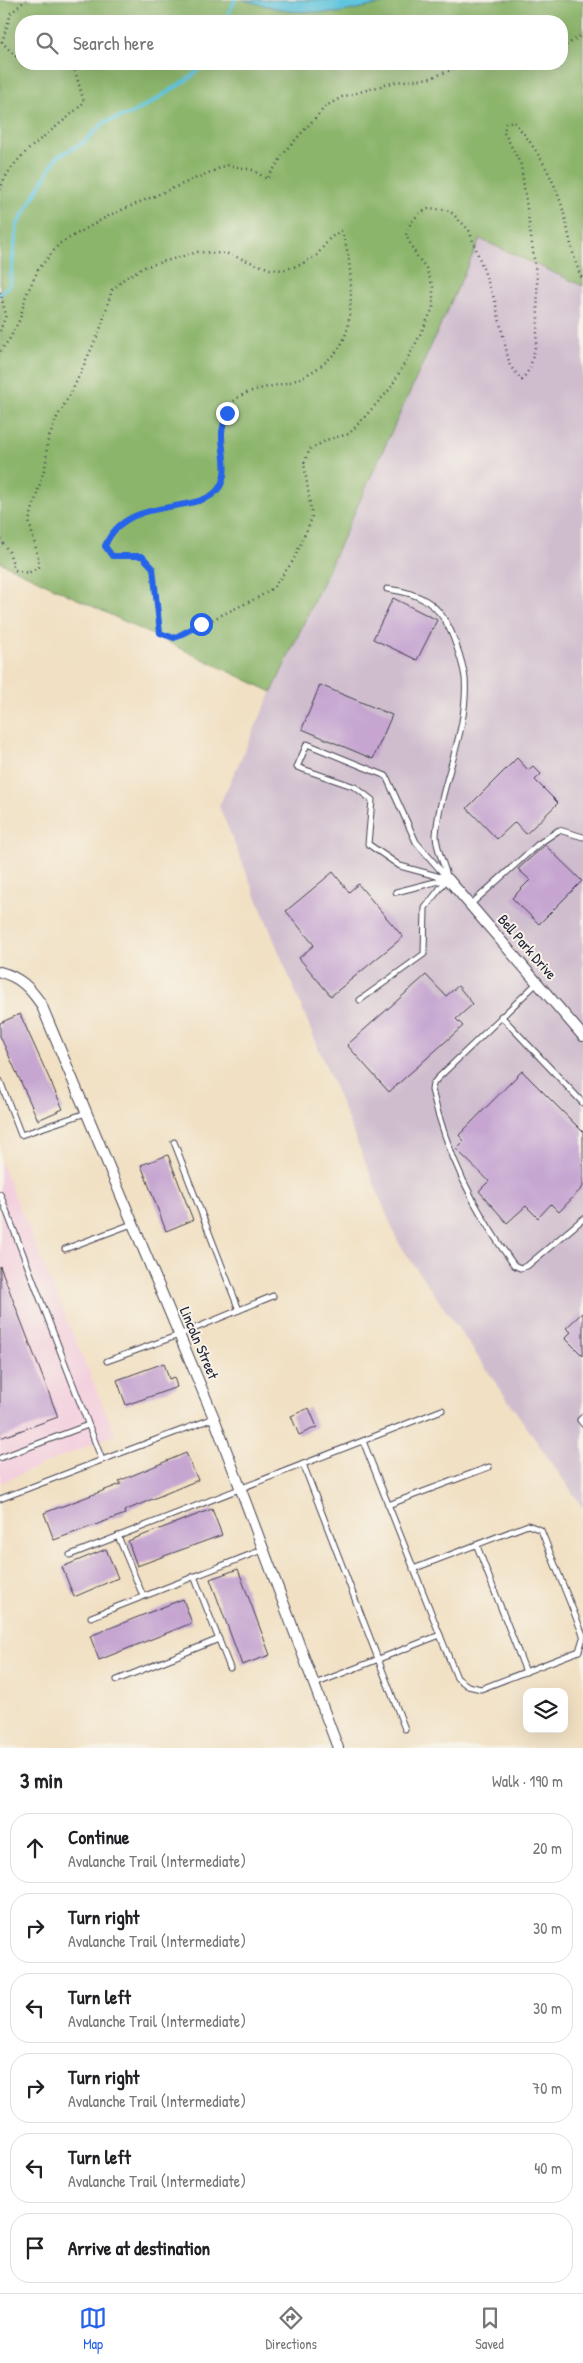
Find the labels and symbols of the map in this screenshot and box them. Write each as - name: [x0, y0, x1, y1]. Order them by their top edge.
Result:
- route end: [216, 402, 239, 425]
- route start: [190, 613, 213, 636]
- street label: Bell Park Drive: [493, 909, 562, 984]
- street label: Lincoln Street: [175, 1303, 224, 1383]

